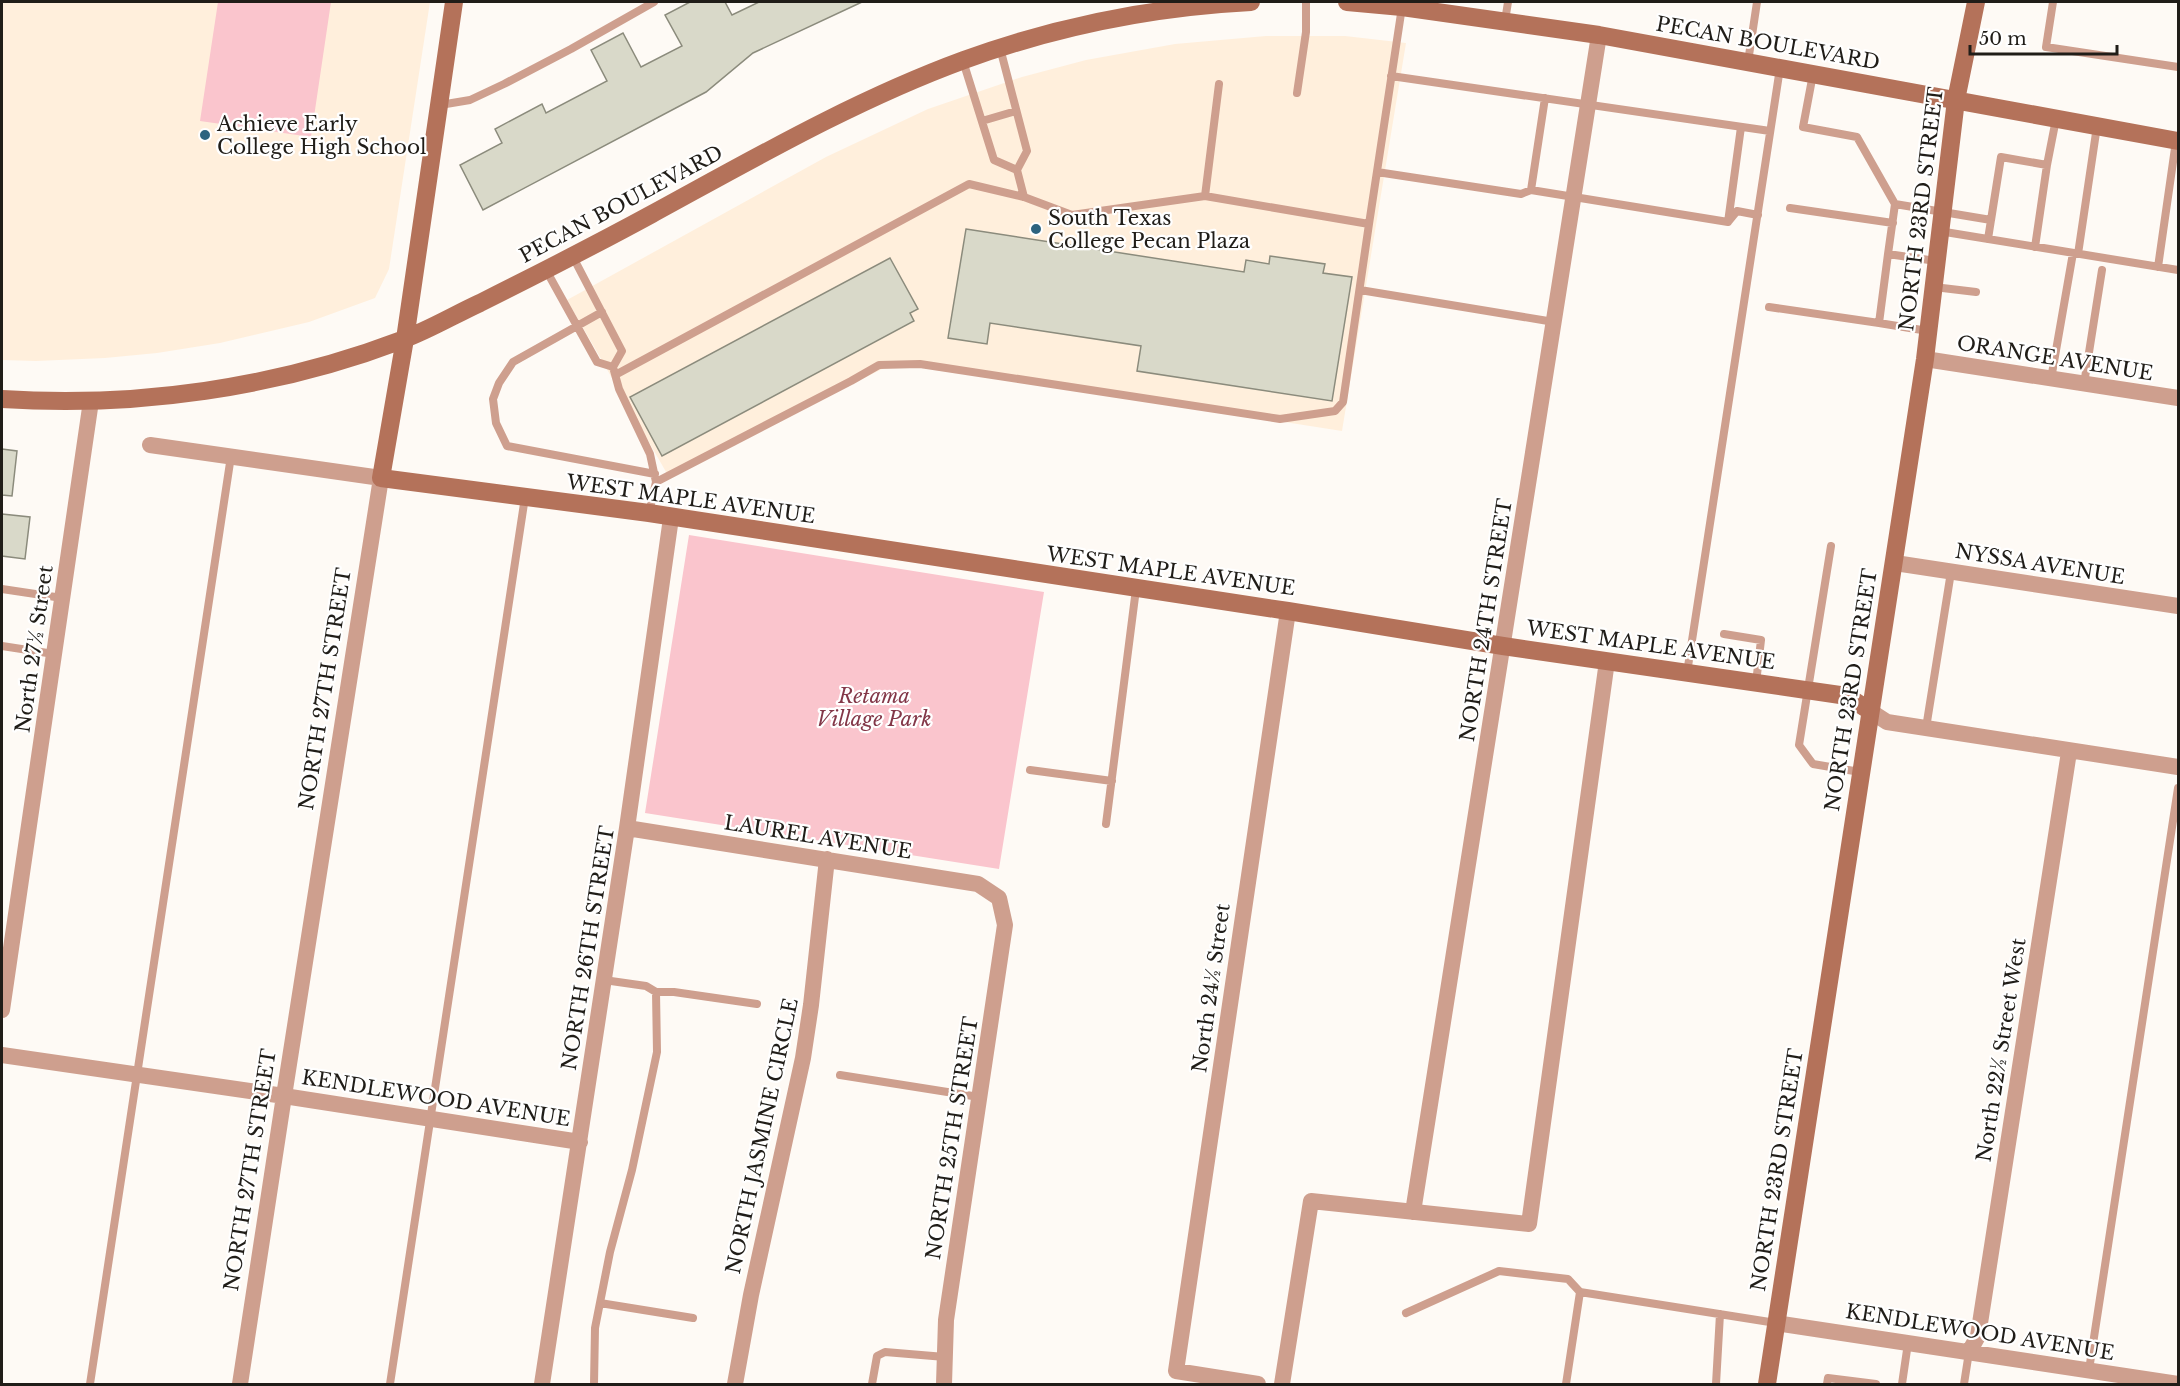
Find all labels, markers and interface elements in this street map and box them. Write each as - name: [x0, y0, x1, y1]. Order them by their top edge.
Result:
- street label: PECAN BOULEVARD: [1654, 11, 1882, 75]
- scale bar: [1970, 18, 2117, 56]
- text: 50 m: [1979, 28, 2027, 50]
- street label: NORTH 23RD STREET: [1894, 86, 1948, 332]
- place label: Achieve Early College High School: [216, 112, 427, 159]
- marker: Achieve Early College High School: [198, 128, 212, 142]
- street label: PECAN BOULEVARD: [515, 140, 727, 268]
- place label: South Texas College Pecan Plaza: [1048, 206, 1251, 253]
- marker: South Texas College Pecan Plaza: [1029, 222, 1043, 236]
- street label: ORANGE AVENUE: [1955, 331, 2155, 385]
- street label: WEST MAPLE AVENUE: [564, 470, 817, 528]
- street label: NORTH 24TH STREET: [1455, 497, 1517, 743]
- street label: NYSSA AVENUE: [1953, 539, 2127, 589]
- street label: WEST MAPLE AVENUE: [1044, 542, 1297, 600]
- street label: North 27½ Street: [10, 563, 58, 734]
- street label: NORTH 27TH STREET: [294, 566, 356, 812]
- street label: NORTH 23RD STREET: [1820, 567, 1882, 813]
- street label: WEST MAPLE AVENUE: [1524, 616, 1777, 674]
- park label: Retama Village Park: [817, 684, 931, 731]
- street label: LAUREL AVENUE: [723, 810, 913, 864]
- street label: NORTH 26TH STREET: [557, 824, 619, 1072]
- street label: North 24½ Street: [1187, 901, 1235, 1074]
- street label: North 22½ Street West: [1971, 936, 2031, 1164]
- street label: NORTH JASMINE CIRCLE: [721, 996, 803, 1276]
- street label: NORTH 25TH STREET: [921, 1015, 983, 1261]
- street label: NORTH 27TH STREET: [219, 1047, 281, 1293]
- street label: NORTH 23RD STREET: [1746, 1047, 1808, 1293]
- street label: KENDLEWOOD AVENUE: [300, 1065, 572, 1131]
- street label: KENDLEWOOD AVENUE: [1844, 1299, 2116, 1365]

